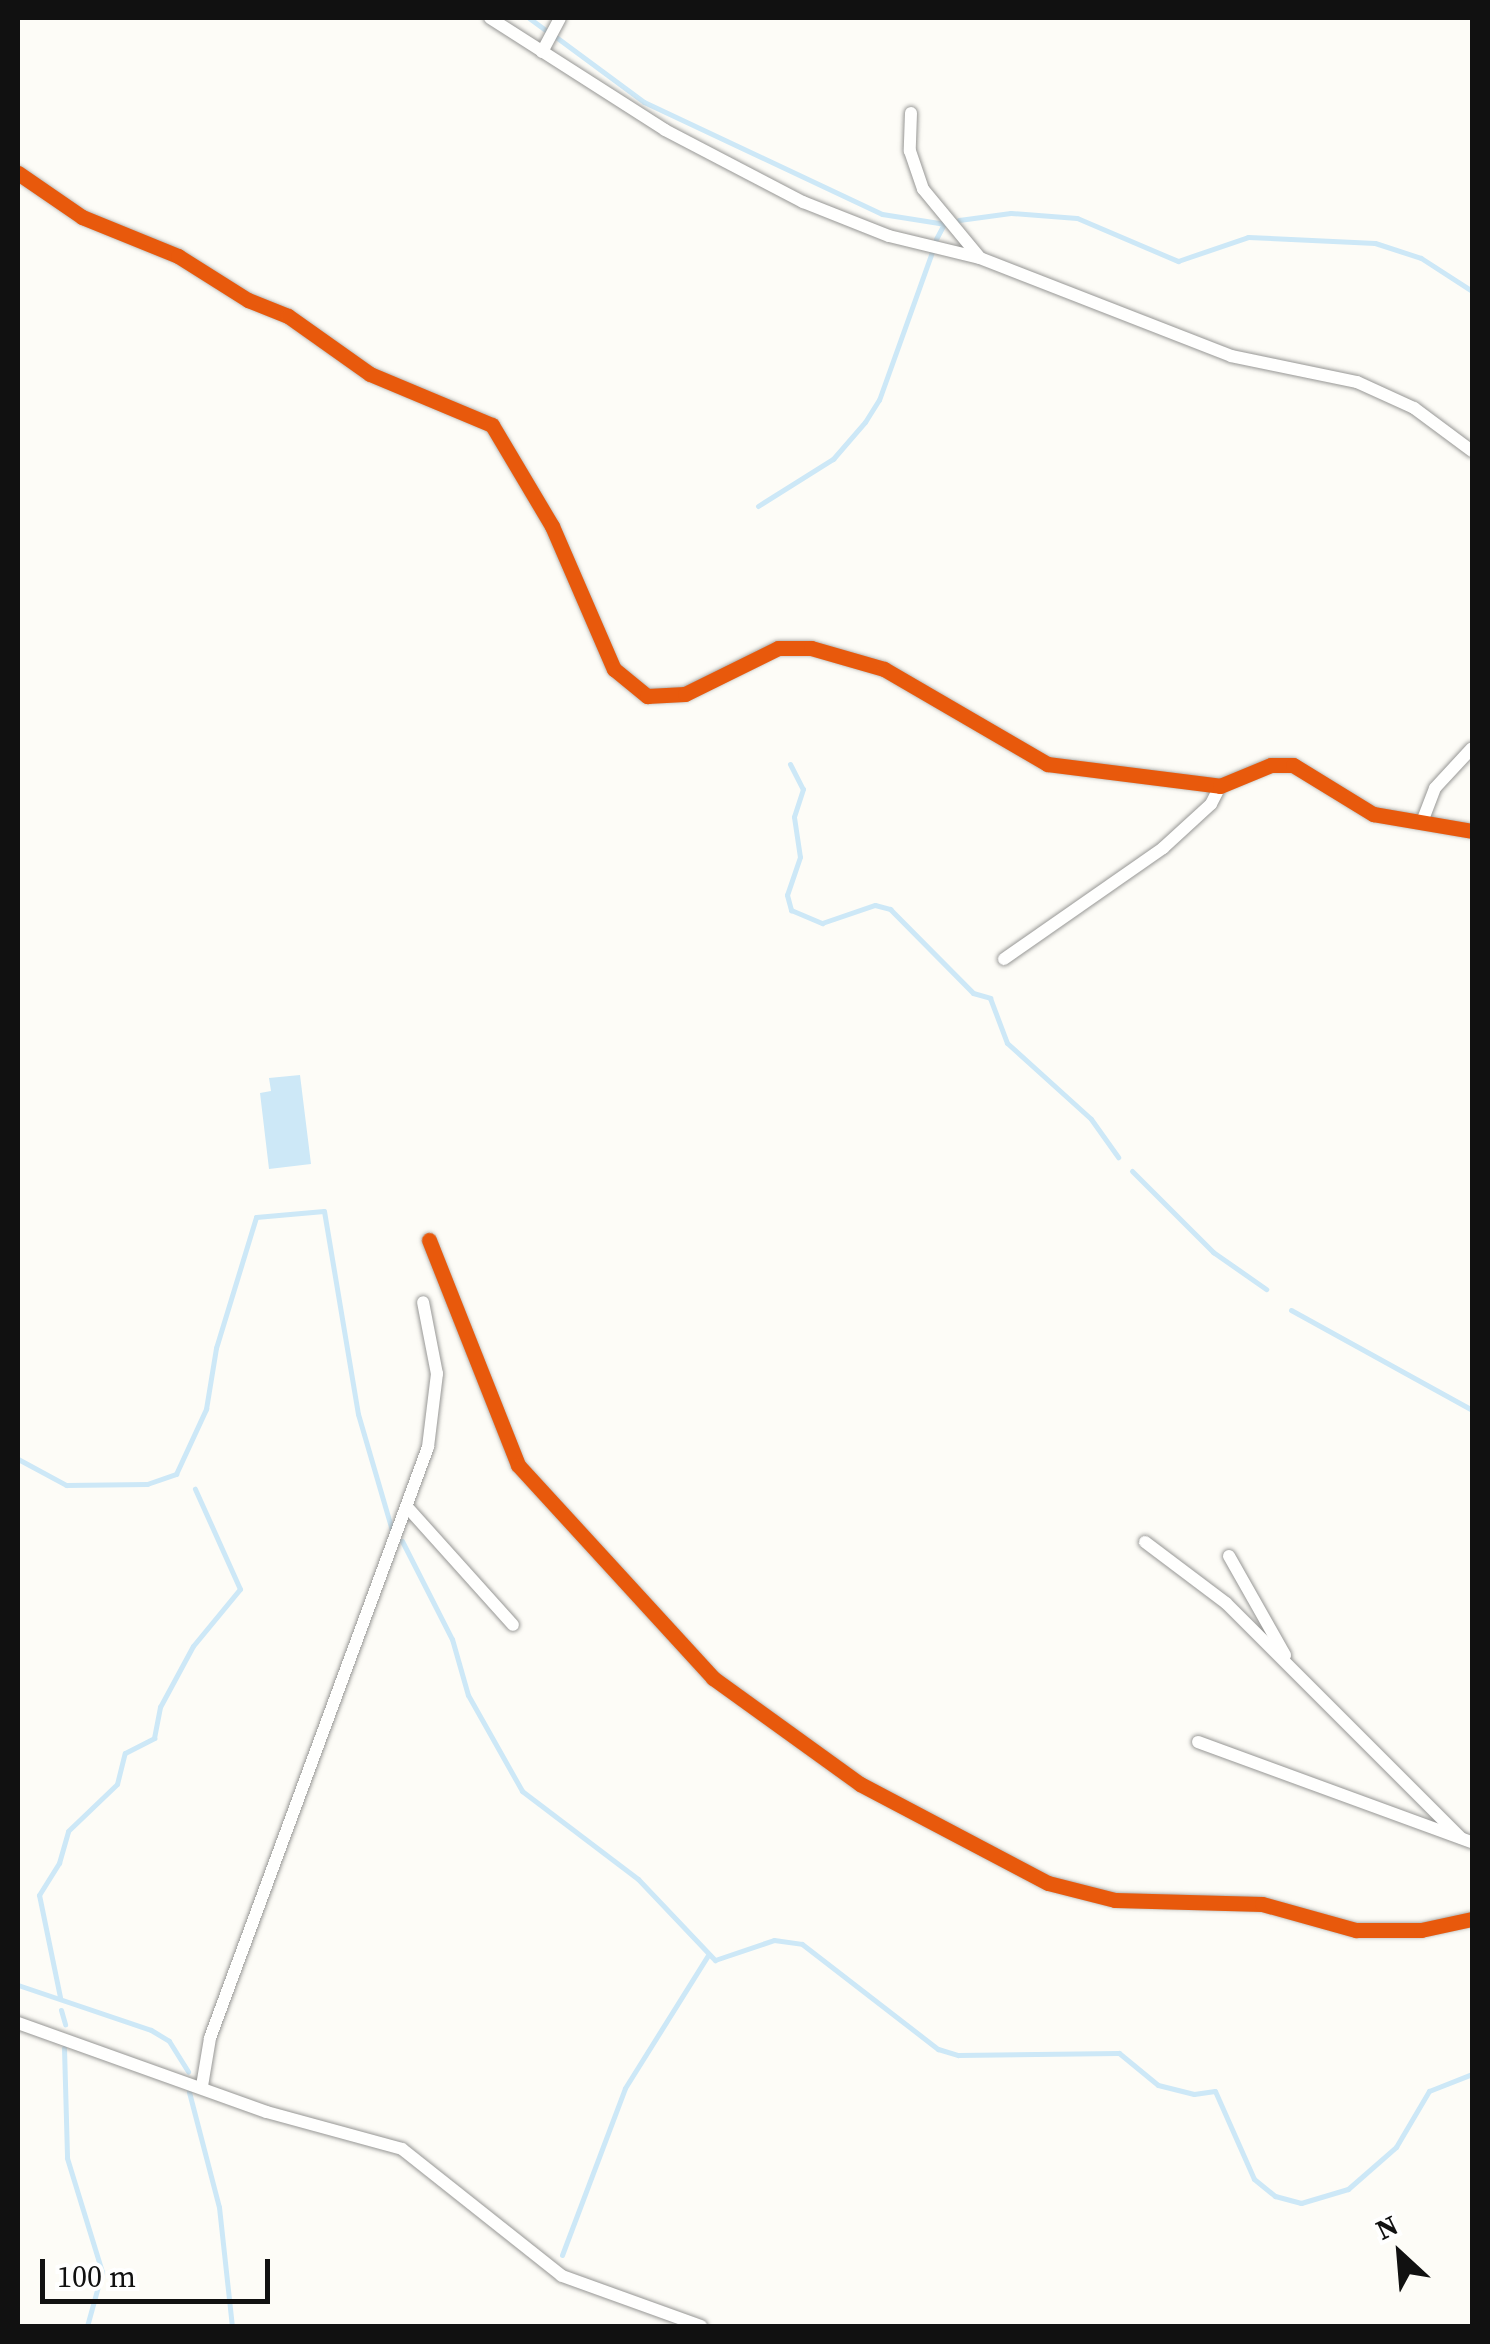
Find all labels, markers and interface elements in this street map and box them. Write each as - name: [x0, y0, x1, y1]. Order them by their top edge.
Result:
- north arrow: [1350, 2204, 1450, 2304]
- text: N: [1369, 2205, 1404, 2249]
- scale bar: [45, 2239, 275, 2301]
- text: 100 m: [57, 2256, 136, 2297]

